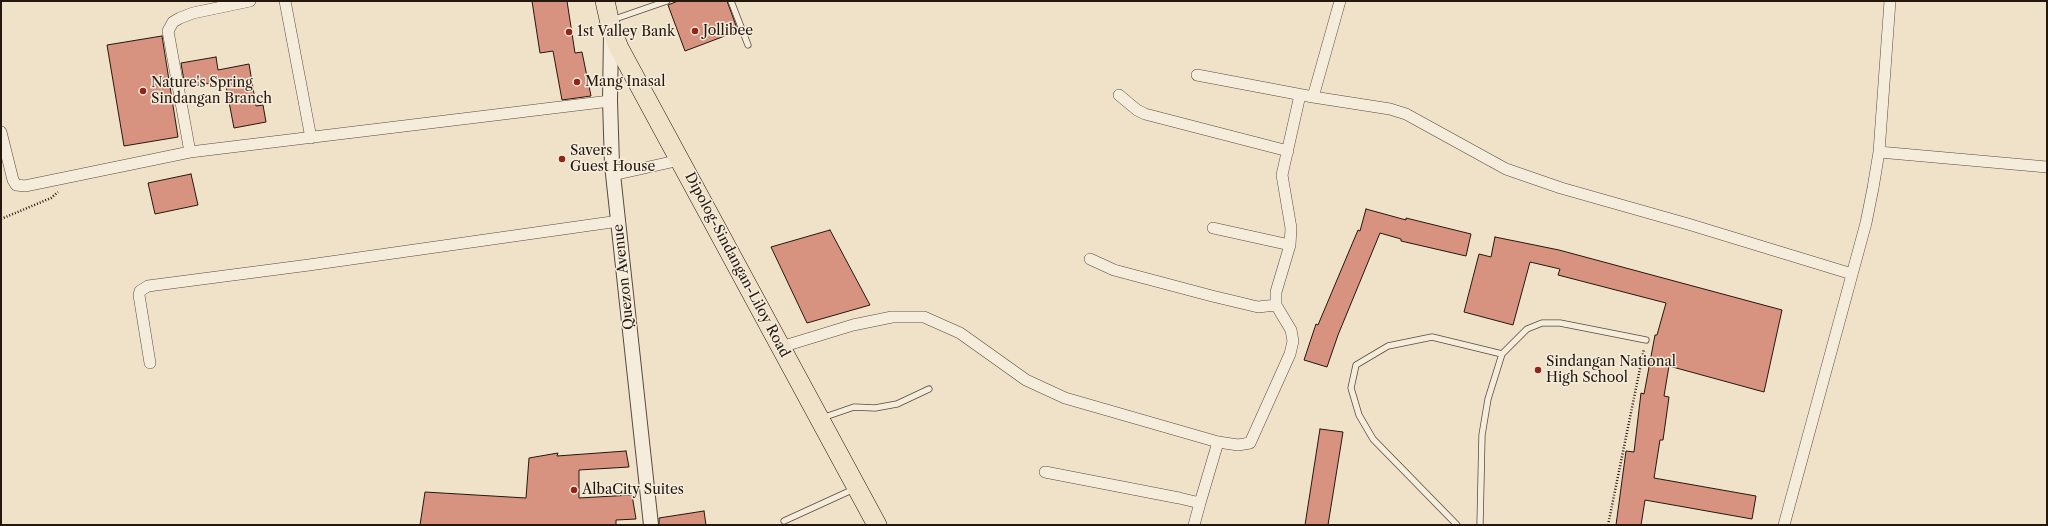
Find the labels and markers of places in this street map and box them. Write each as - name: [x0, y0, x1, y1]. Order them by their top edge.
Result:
- place label: Jollibee: [703, 23, 753, 39]
- place label: 1st Valley Bank: [577, 24, 675, 40]
- marker: Jollibee: [690, 26, 700, 36]
- marker: 1st Valley Bank: [564, 27, 574, 37]
- place label: Mang Inasal: [585, 74, 665, 90]
- place label: Nature's Spring Sindangan Branch: [151, 75, 272, 108]
- marker: Mang Inasal: [572, 77, 582, 87]
- marker: Nature's Spring Sindangan Branch: [138, 86, 148, 96]
- place label: Savers Guest House: [570, 143, 655, 176]
- marker: Savers Guest House: [557, 154, 567, 164]
- place label: Sindangan National High School: [1546, 354, 1676, 386]
- marker: Sindangan National High School: [1533, 365, 1543, 375]
- place label: AlbaCity Suites: [582, 482, 684, 498]
- marker: AlbaCity Suites: [569, 485, 579, 495]

